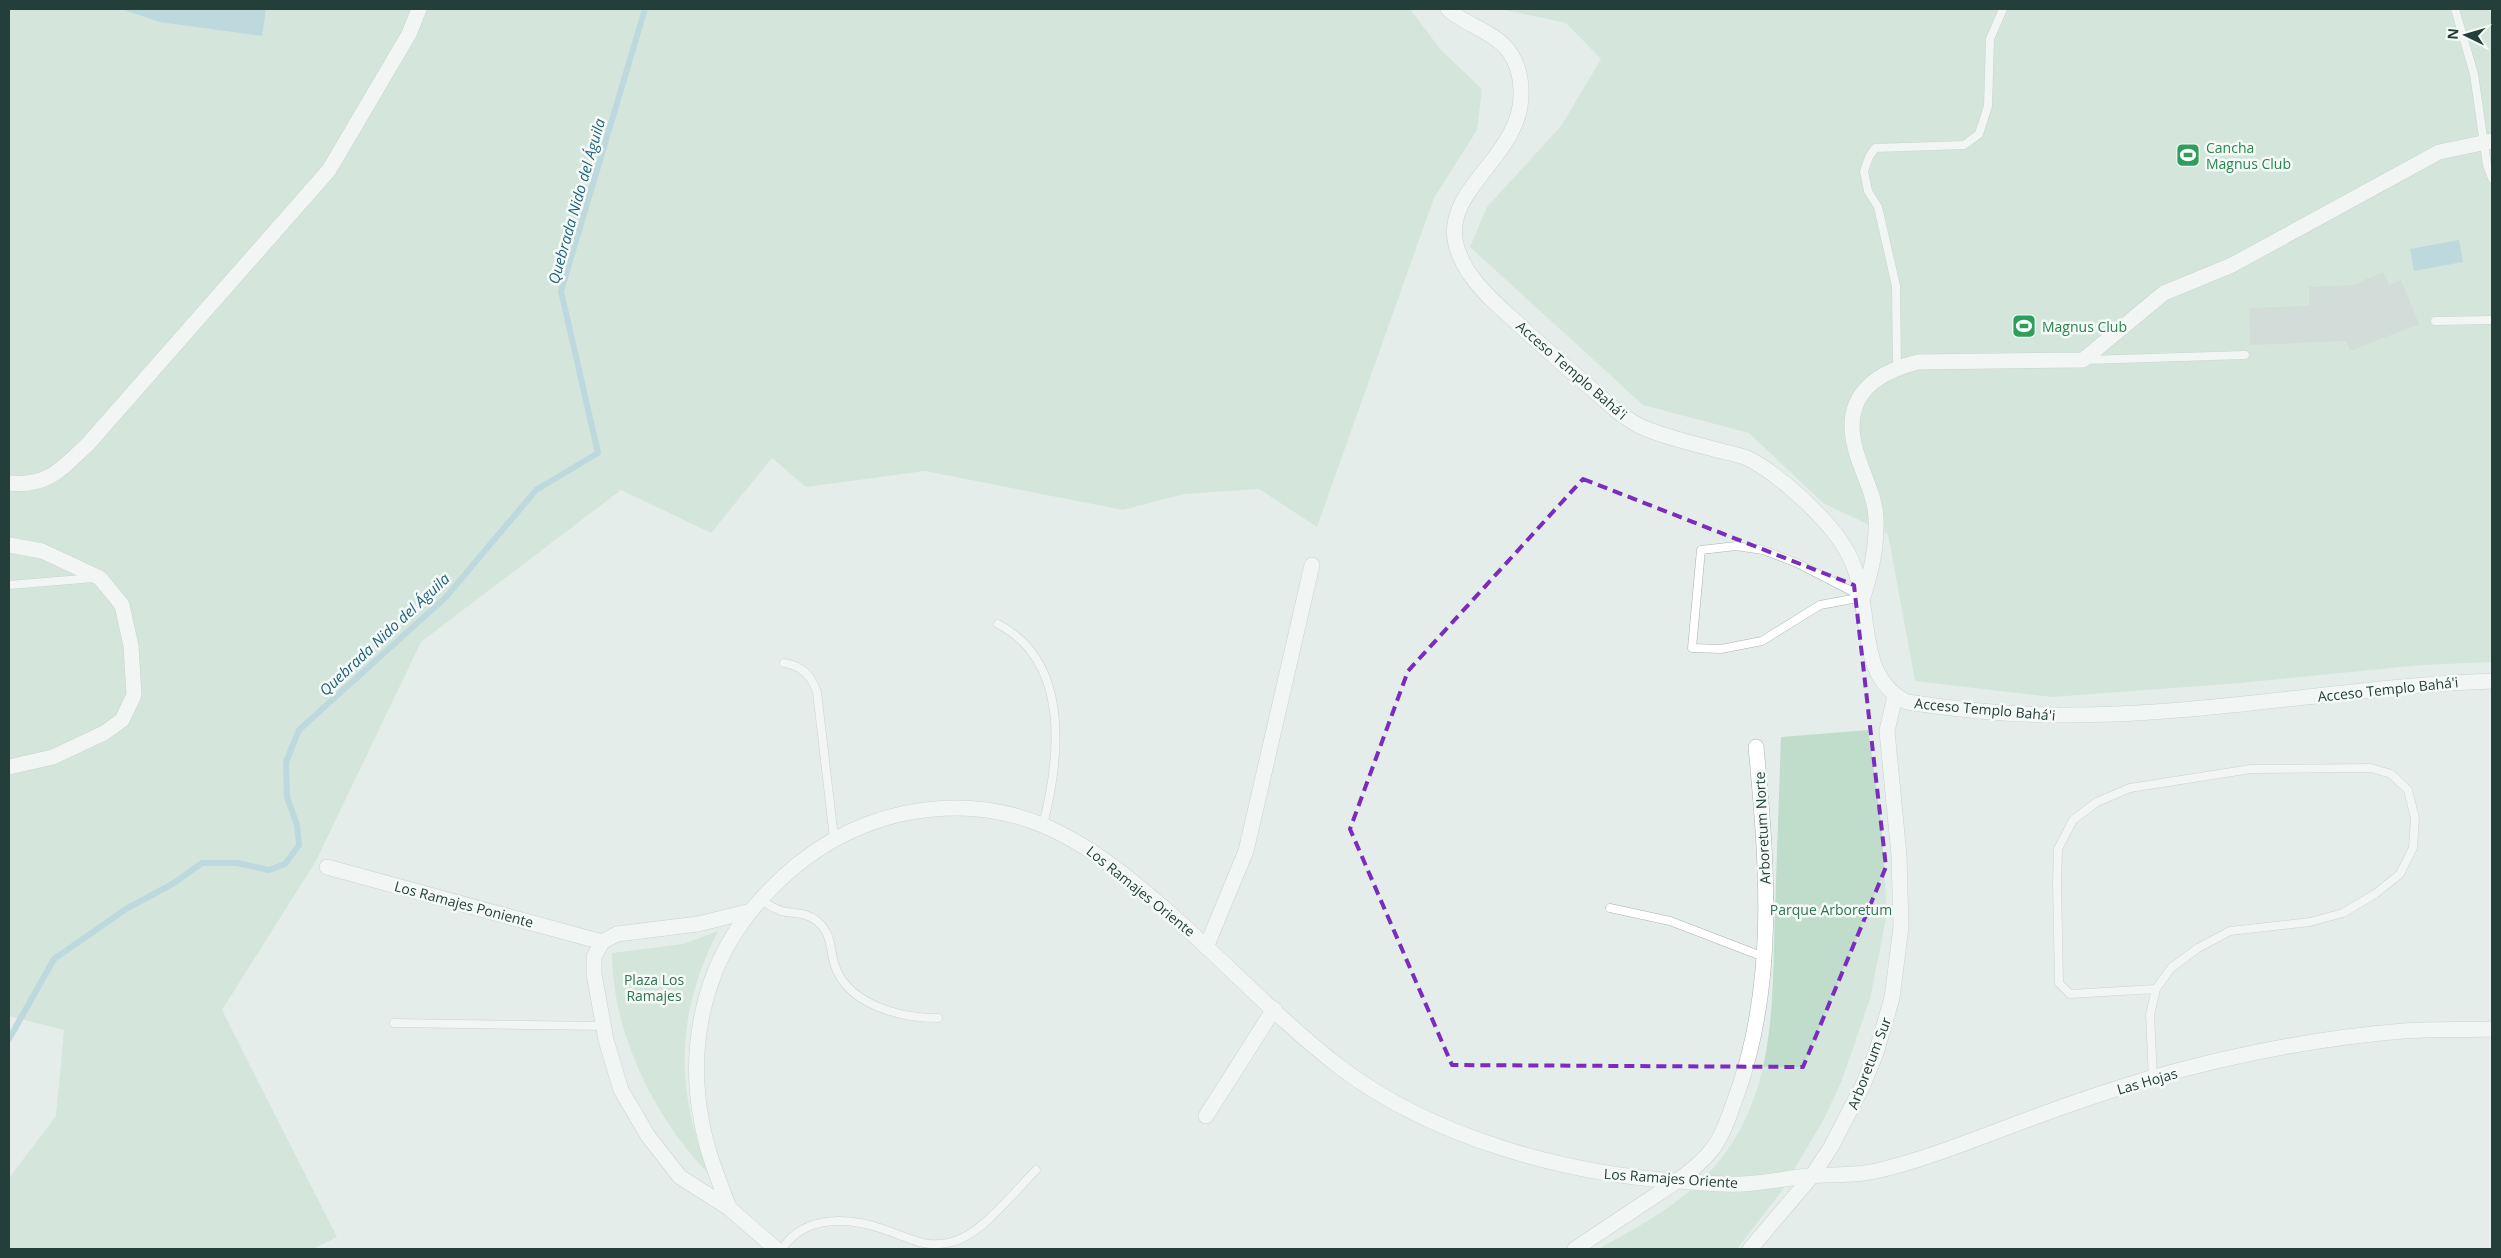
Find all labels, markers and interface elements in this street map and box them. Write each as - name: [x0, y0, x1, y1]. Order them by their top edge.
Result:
- north arrow: [2441, 10, 2491, 60]
- text: N: [2443, 27, 2463, 40]
- water label: Quebrada Nido del Águila: [543, 116, 609, 286]
- place label: Cancha Magnus Club: [2206, 138, 2291, 173]
- sports icon: Cancha Magnus Club: [2175, 142, 2201, 168]
- sports icon: Magnus Club: [2011, 313, 2037, 339]
- street label: Acceso Templo Bahá'i: [1512, 316, 1632, 424]
- place label: Magnus Club: [2042, 317, 2127, 336]
- water label: Quebrada Nido del Águila: [315, 568, 454, 700]
- street label: Acceso Templo Bahá'i: [2317, 672, 2459, 706]
- street label: Acceso Templo Bahá'i: [1914, 693, 2056, 725]
- street label: Arboretum Norte: [1750, 771, 1774, 885]
- street label: Los Ramajes Oriente: [1083, 841, 1199, 941]
- street label: Los Ramajes Poniente: [392, 876, 536, 932]
- park label: Parque Arboretum: [1770, 900, 1892, 919]
- park label: Plaza Los Ramajes: [624, 970, 684, 1005]
- street label: Arboretum Sur: [1843, 1014, 1895, 1112]
- street label: Las Hojas: [2115, 1063, 2180, 1099]
- street label: Los Ramajes Oriente: [1603, 1164, 1739, 1192]

